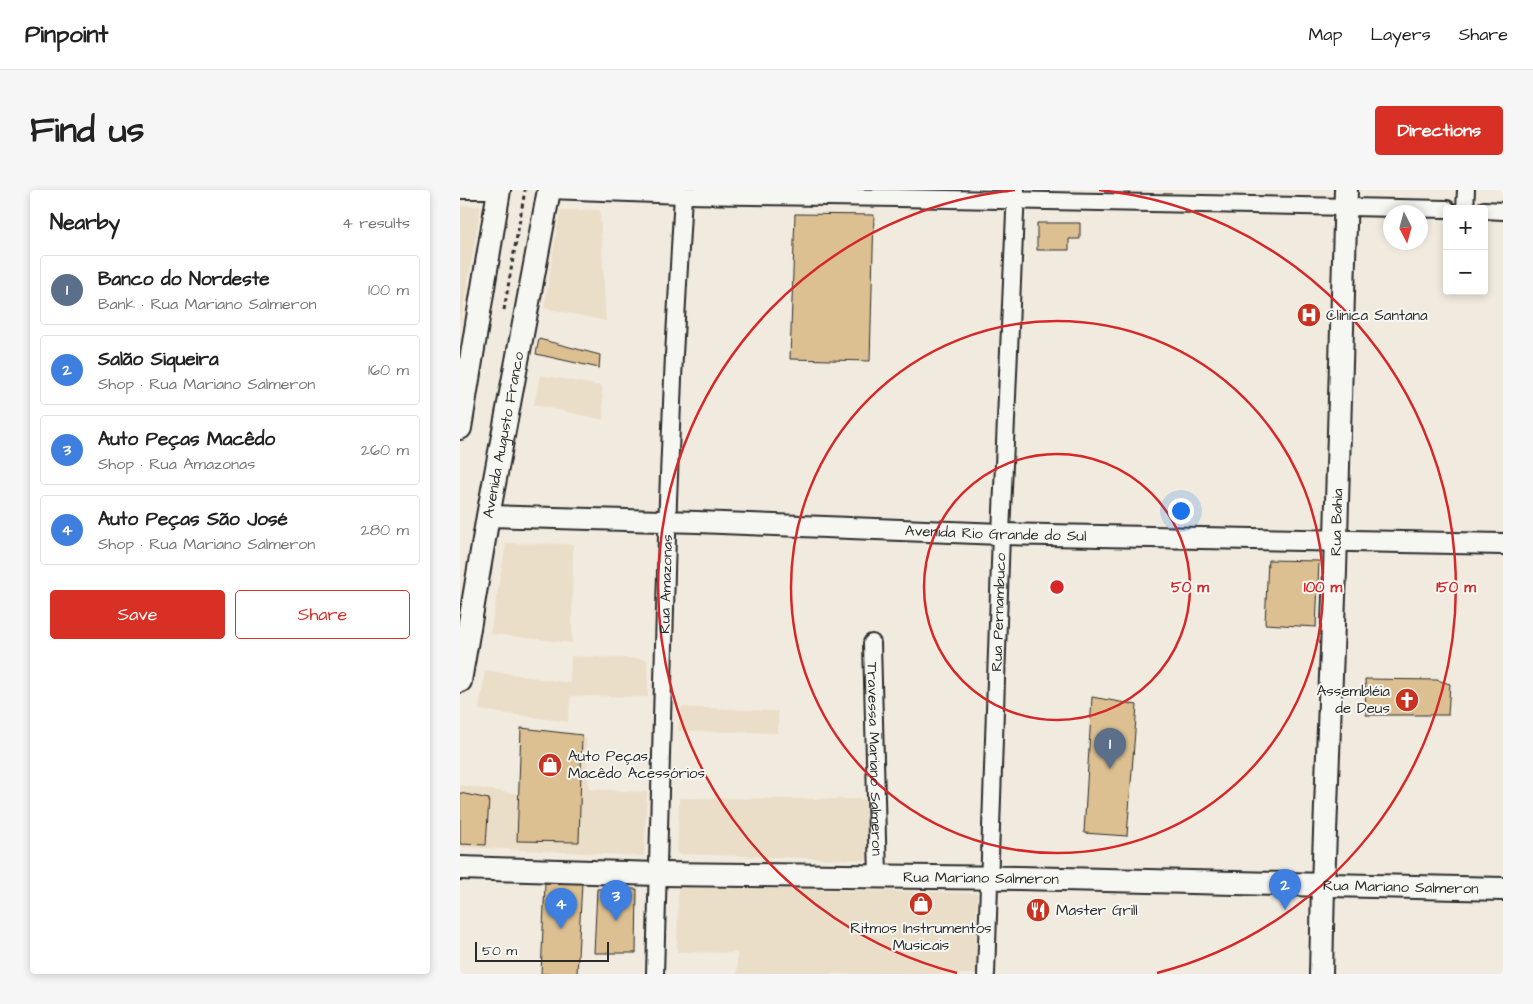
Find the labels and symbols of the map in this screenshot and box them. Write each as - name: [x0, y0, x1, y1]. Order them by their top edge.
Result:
- north arrow: [1383, 205, 1428, 250]
- hospital icon: Clinica Santana: [1296, 302, 1322, 328]
- place label: Clinica Santana: [1326, 305, 1428, 326]
- street label: Avenida Augusto Franco: [478, 349, 530, 520]
- street label: Rua Bahia: [1325, 488, 1348, 556]
- your location: [1168, 498, 1194, 524]
- street label: Avenida Rio Grande do Sul: [905, 520, 1087, 547]
- street label: Rua Amazonas: [654, 534, 678, 634]
- street label: Rua Pernambuco: [986, 552, 1011, 672]
- text: 50 m: [1171, 577, 1209, 598]
- text: 100 m: [1304, 577, 1343, 598]
- text: 150 m: [1436, 577, 1476, 598]
- centre of rings: [1048, 578, 1066, 596]
- street label: Travessa Mariano Salmeron: [861, 662, 887, 857]
- place label: Assembléia de Deus: [1317, 681, 1390, 719]
- church icon: Assembléia de Deus: [1394, 687, 1420, 713]
- pin: 1: [1094, 728, 1126, 769]
- place label: Auto Peças Macêdo Acessórios: [568, 746, 705, 784]
- shop icon: Auto Peças Macêdo Acessórios: [537, 752, 563, 778]
- street label: Rua Mariano Salmeron: [903, 867, 1060, 890]
- pin: 2: [1269, 869, 1301, 910]
- street label: Rua Mariano Salmeron: [1323, 875, 1479, 899]
- pin: 3: [600, 880, 632, 921]
- pin: 4: [545, 888, 577, 929]
- shop icon: Ritmos Instrumentos Musicais: [908, 891, 934, 917]
- restaurant icon: Master Grill: [1025, 897, 1051, 923]
- place label: Master Grill: [1056, 900, 1138, 921]
- place label: Ritmos Instrumentos Musicais: [850, 918, 992, 956]
- scale bar: [475, 939, 609, 962]

